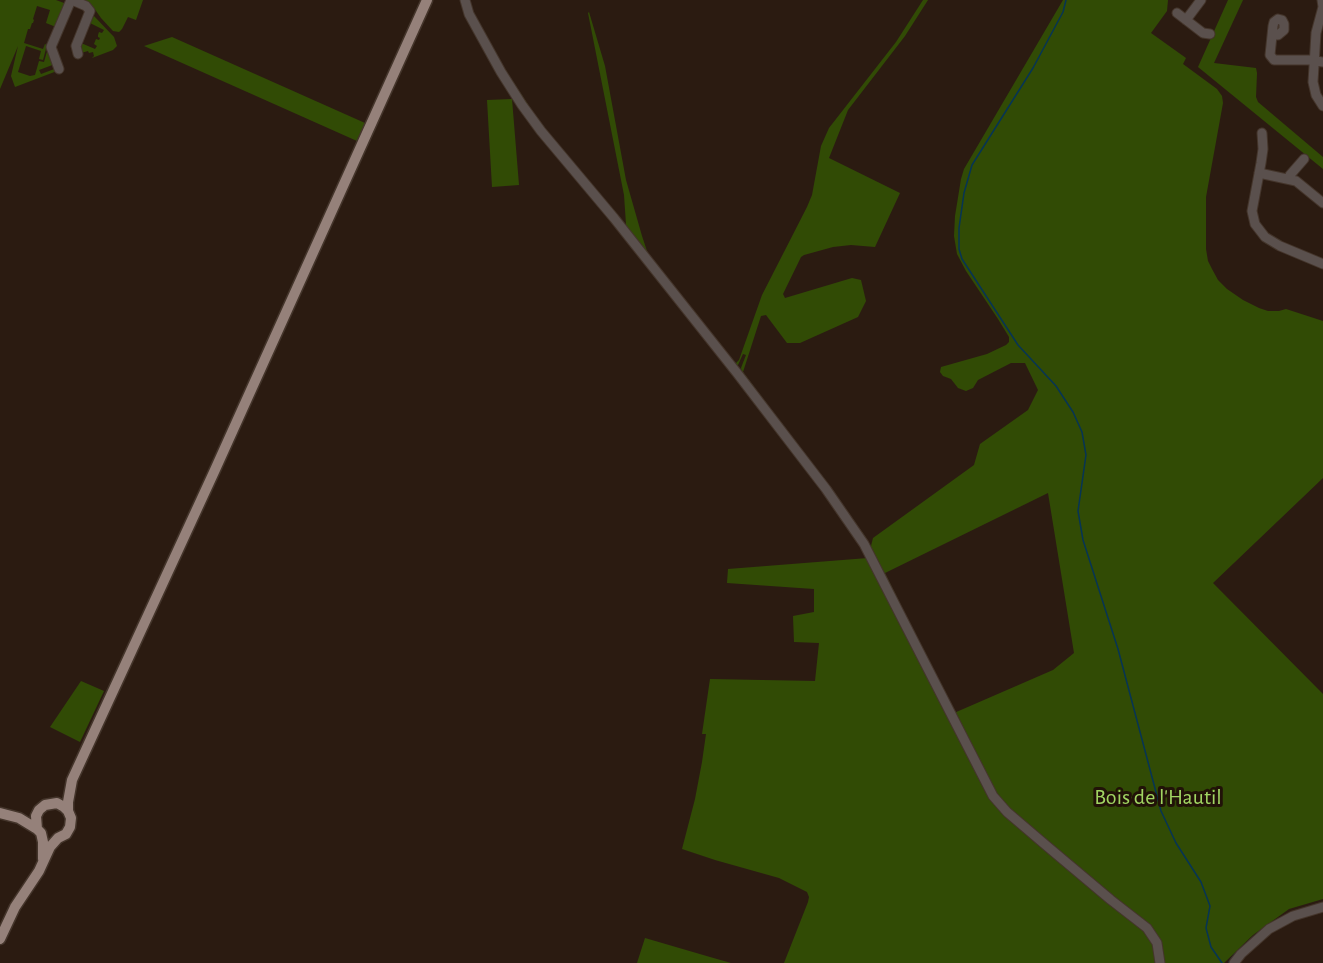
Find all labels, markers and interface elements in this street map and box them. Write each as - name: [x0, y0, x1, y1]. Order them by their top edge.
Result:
- park label: Bois de l'Hautil: [1094, 784, 1222, 810]

